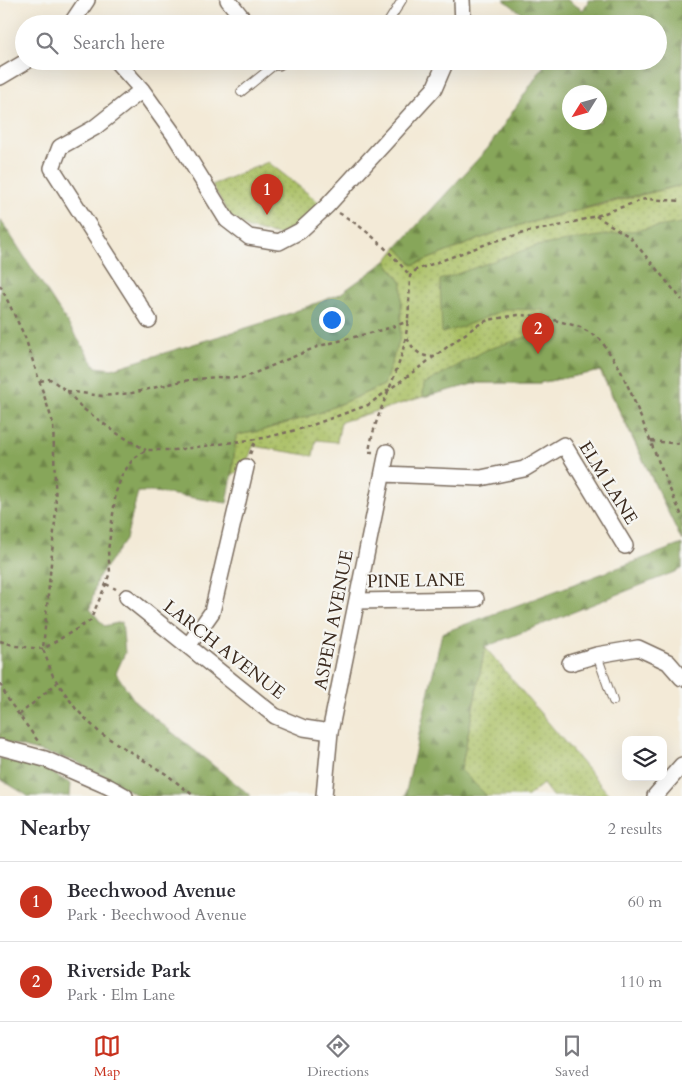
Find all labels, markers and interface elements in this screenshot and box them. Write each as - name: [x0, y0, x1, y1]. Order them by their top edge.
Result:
- search box: [15, 15, 667, 70]
- icon: search: [33, 29, 61, 57]
- text: Search here: [73, 30, 165, 56]
- north arrow: [562, 85, 607, 130]
- pin: 1: [251, 174, 283, 215]
- your location: [319, 307, 345, 333]
- pin: 2: [522, 313, 554, 354]
- street label: ELM LANE: [573, 437, 643, 529]
- street label: ASPEN AVENUE: [308, 548, 360, 692]
- street label: PINE LANE: [367, 568, 465, 594]
- street label: LARCH AVENUE: [158, 595, 290, 705]
- map controls: [622, 736, 667, 781]
- button: layers: [622, 736, 667, 781]
- text: Nearby: [20, 814, 91, 843]
- text: 2 results: [608, 818, 662, 840]
- text: Beechwood Avenue: [67, 878, 236, 904]
- text: 1: [32, 891, 40, 913]
- text: 60 m: [628, 891, 662, 913]
- text: Park · Beechwood Avenue: [67, 904, 247, 926]
- text: Riverside Park: [67, 958, 191, 984]
- text: 2: [32, 971, 40, 993]
- text: 110 m: [620, 971, 662, 993]
- text: Park · Elm Lane: [67, 984, 175, 1006]
- tab: Map: [93, 1032, 121, 1081]
- tab: Directions: [307, 1032, 369, 1081]
- tab: Saved: [555, 1032, 589, 1081]

